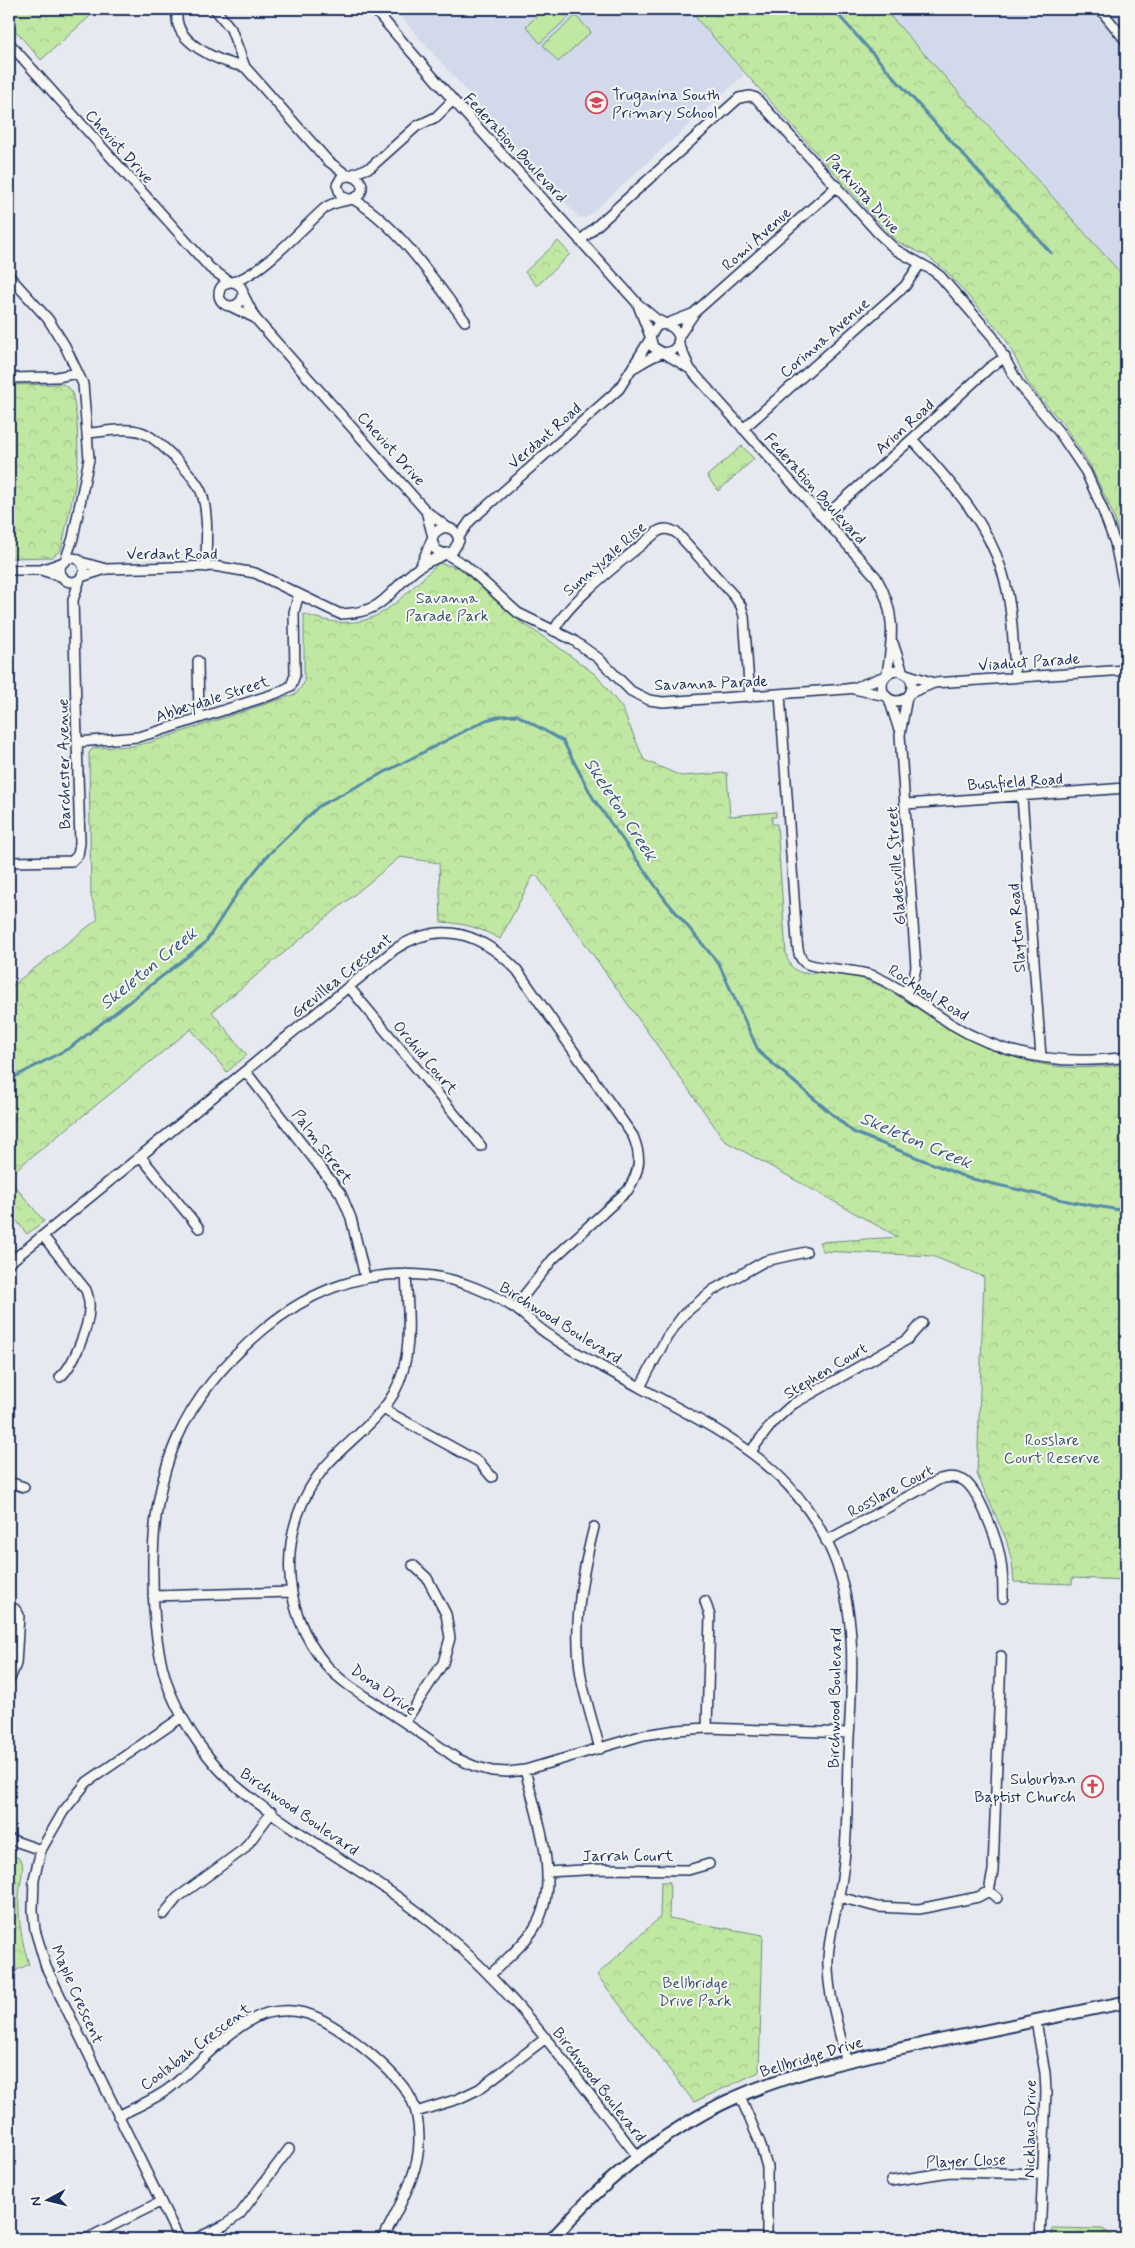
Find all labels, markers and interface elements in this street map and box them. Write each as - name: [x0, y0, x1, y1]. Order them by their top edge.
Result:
- place label: Truganina South Primary School: [612, 85, 720, 124]
- street label: Federation Boulevard: [458, 88, 571, 208]
- school or university icon: Truganina South Primary School: [584, 91, 608, 115]
- street label: Cheviot Drive: [80, 105, 158, 189]
- street label: Parkvista Drive: [821, 149, 905, 239]
- street label: Romi Avenue: [718, 202, 797, 276]
- street label: Corinna Avenue: [776, 293, 875, 383]
- street label: Arion Road: [871, 395, 939, 459]
- street label: Verdant Road: [504, 398, 586, 474]
- street label: Cheviot Drive: [352, 407, 430, 491]
- street label: Federation Boulevard: [759, 429, 871, 549]
- street label: Sunnyvale Rise: [559, 517, 651, 601]
- street label: Verdant Road: [126, 544, 218, 565]
- park label: Savanna Parade Park: [405, 588, 489, 627]
- street label: Viaduct Parade: [977, 648, 1081, 677]
- street label: Abbeydale Street: [153, 671, 273, 728]
- street label: Savanna Parade: [654, 671, 769, 696]
- street label: Barchester Avenue: [53, 698, 76, 830]
- water label: Skeleton Creek: [578, 753, 663, 867]
- street label: Bushfield Road: [967, 769, 1064, 796]
- street label: Gladesville Street: [882, 806, 911, 926]
- street label: Slayton Road: [1004, 882, 1031, 973]
- water label: Skeleton Creek: [95, 922, 203, 1015]
- street label: Grevillea Crescent: [287, 929, 397, 1023]
- street label: Rockpool Road: [884, 960, 973, 1026]
- street label: Orchid Court: [388, 1017, 462, 1100]
- street label: Palm Street: [287, 1105, 357, 1189]
- water label: Skeleton Creek: [856, 1107, 976, 1175]
- street label: Birchwood Boulevard: [495, 1277, 625, 1369]
- street label: Stephen Court: [780, 1338, 872, 1405]
- park label: Rosslare Court Reserve: [1004, 1430, 1101, 1469]
- street label: Rosslare Court: [844, 1460, 937, 1523]
- street label: Birchwood Boulevard: [824, 1628, 847, 1768]
- street label: Dona Drive: [346, 1660, 420, 1721]
- street label: Birchwood Boulevard: [236, 1763, 363, 1861]
- place label: Suburban Baptist Church: [974, 1769, 1076, 1808]
- church icon: Suburban Baptist Church: [1080, 1775, 1104, 1799]
- street label: Jarrah Court: [582, 1846, 674, 1867]
- street label: Maple Crescent: [46, 1942, 108, 2048]
- park label: Bellbridge Drive Park: [658, 1973, 732, 2012]
- street label: Coolabah Crescent: [136, 1998, 256, 2096]
- street label: Birchwood Boulevard: [547, 2023, 650, 2147]
- street label: Bellbridge Drive: [757, 2032, 866, 2083]
- street label: Nicklaus Drive: [1019, 2080, 1042, 2178]
- street label: Player Close: [926, 2150, 1007, 2173]
- north arrow: [22, 2176, 72, 2226]
- text: N: [27, 2196, 46, 2207]

